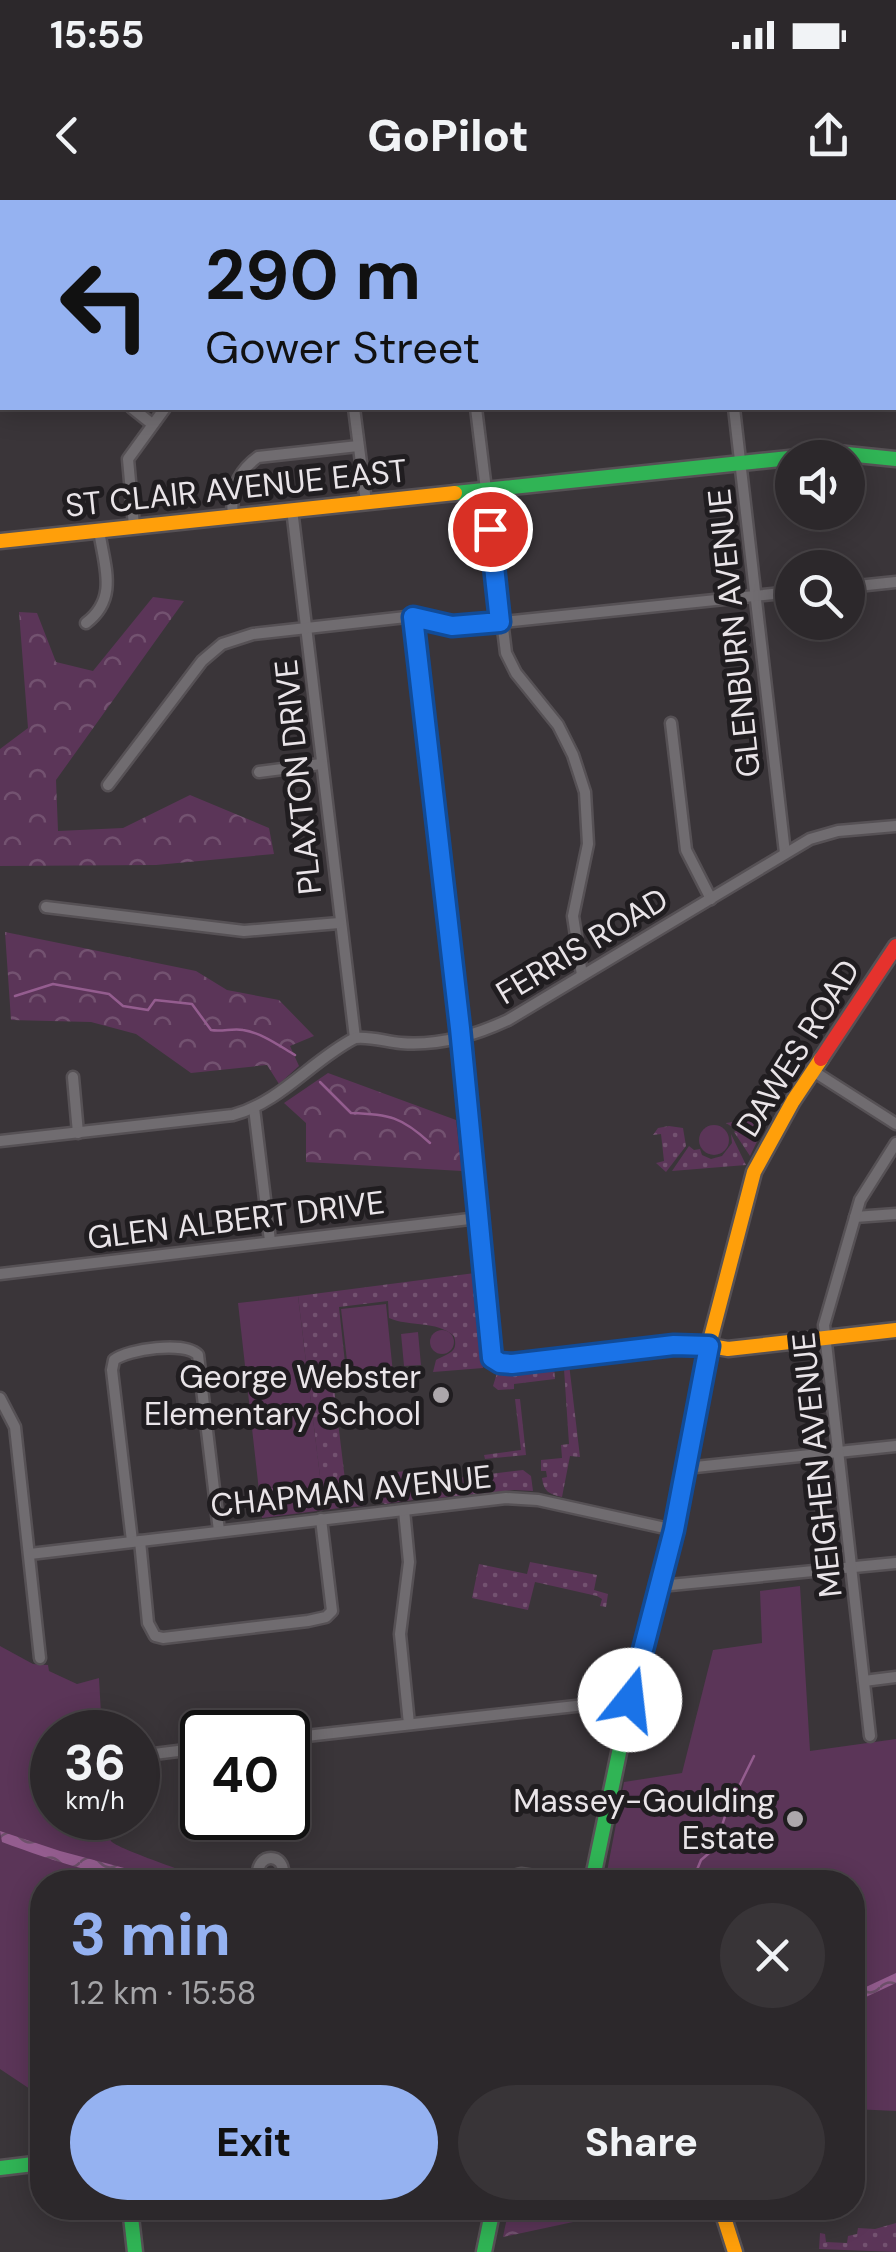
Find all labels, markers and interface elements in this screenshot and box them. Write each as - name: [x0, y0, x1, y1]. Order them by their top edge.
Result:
- text: 15:55: [50, 10, 144, 60]
- text: GoPilot: [367, 106, 529, 165]
- icon: back: [40, 108, 95, 163]
- icon: share: [801, 108, 856, 163]
- text: 290 m: [205, 230, 421, 321]
- icon: left: [40, 240, 170, 370]
- text: Gower Street: [205, 318, 480, 377]
- map controls: [775, 440, 865, 640]
- button: sound: [775, 440, 865, 530]
- street label: ST CLAIR AVENUE EAST: [63, 449, 409, 527]
- pin: [448, 487, 533, 572]
- street label: GLENBURN AVENUE: [698, 487, 770, 779]
- icon: arrive: [463, 502, 518, 557]
- button: search: [775, 550, 865, 640]
- street label: PLAXTON DRIVE: [265, 657, 331, 897]
- street label: FERRIS ROAD: [488, 878, 676, 1014]
- street label: DAWES ROAD: [727, 952, 869, 1144]
- street label: GLEN ALBERT DRIVE: [85, 1181, 387, 1259]
- street label: MEIGHEN AVENUE: [782, 1331, 852, 1599]
- place label: George Webster Elementary School: [144, 1356, 421, 1435]
- marker: George Webster Elementary School: [430, 1384, 452, 1406]
- street label: CHAPMAN AVENUE: [209, 1455, 493, 1527]
- position arrow: [578, 1648, 682, 1752]
- speed limit sign: 40: [180, 1710, 310, 1840]
- text: 36: [64, 1730, 126, 1796]
- place label: Massey-Goulding Estate: [513, 1780, 775, 1859]
- text: km/h: [65, 1784, 125, 1817]
- marker: Massey-Goulding Estate: [784, 1808, 806, 1830]
- text: 3 min: [70, 1895, 231, 1974]
- button: close: [720, 1903, 825, 2008]
- text: 1.2 km · 15:58: [70, 1972, 256, 2014]
- button: Exit: [70, 2085, 438, 2200]
- button: Share: [458, 2085, 825, 2200]

